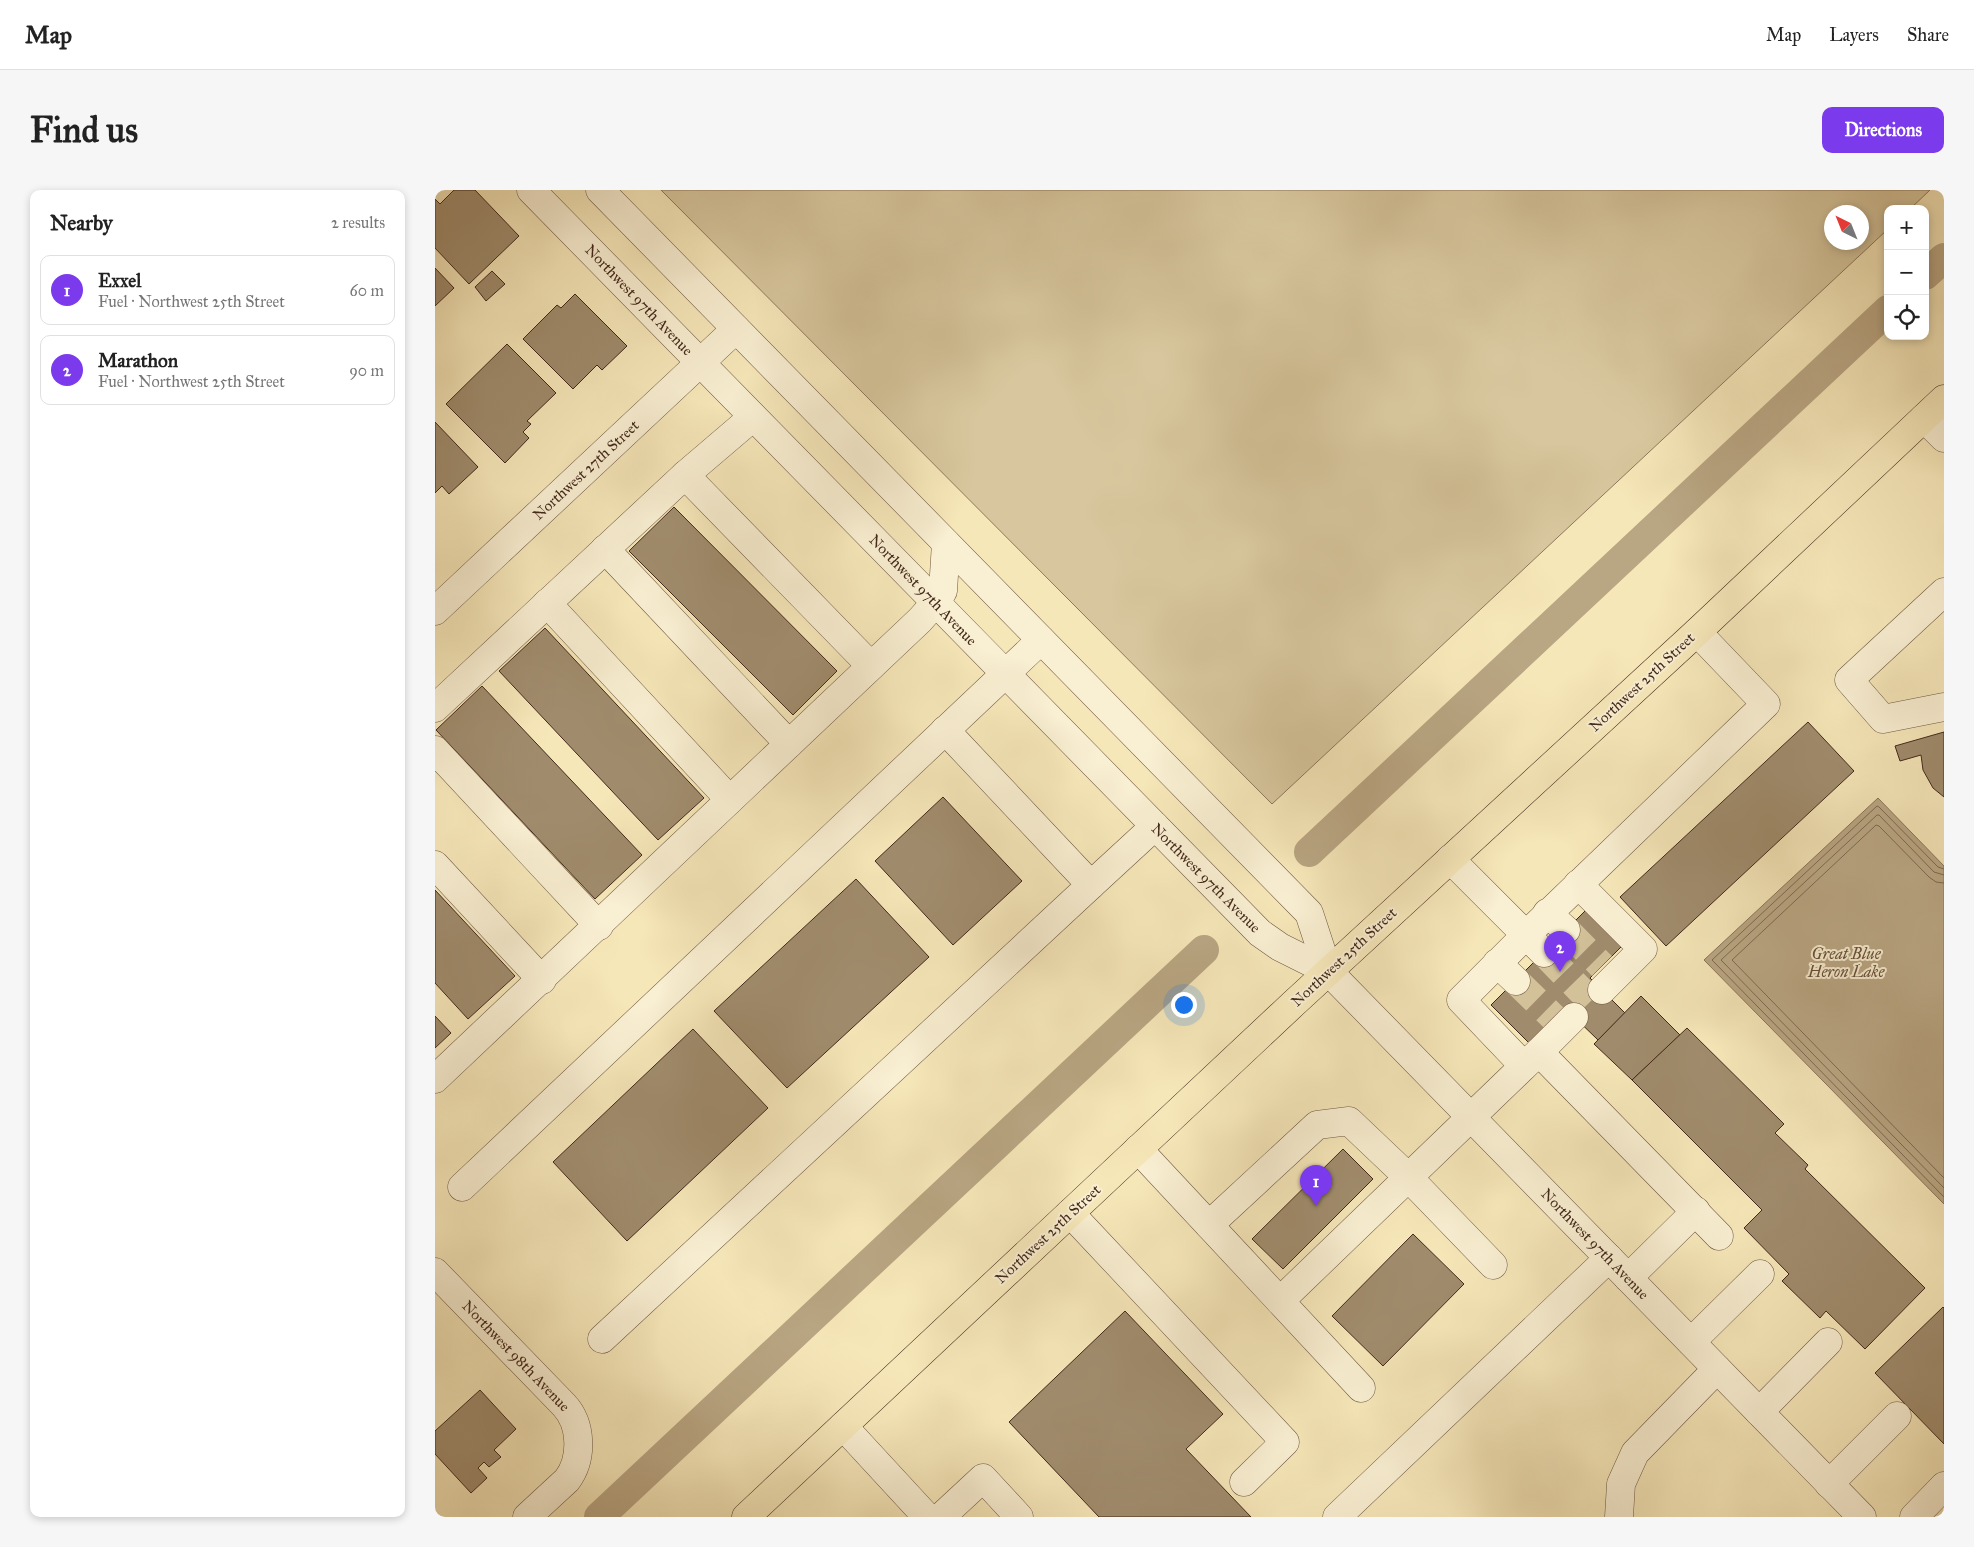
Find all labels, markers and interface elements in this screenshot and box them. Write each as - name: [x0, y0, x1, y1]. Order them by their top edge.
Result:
- text: Map: [25, 20, 72, 50]
- text: Map: [1766, 24, 1801, 46]
- text: Layers: [1829, 24, 1879, 46]
- text: Share: [1907, 24, 1949, 46]
- button: Directions: [1822, 107, 1944, 153]
- text: Find us: [30, 109, 138, 152]
- north arrow: [1824, 205, 1869, 250]
- map controls: [1884, 205, 1929, 340]
- button: +: [1884, 205, 1929, 250]
- text: Nearby: [50, 210, 113, 236]
- text: 2 results: [331, 213, 385, 232]
- street label: Northwest 97th Avenue: [581, 241, 697, 359]
- button: −: [1884, 250, 1929, 295]
- text: Exxel: [98, 269, 141, 292]
- text: 1: [64, 281, 70, 300]
- text: 60 m: [350, 281, 384, 300]
- text: Fuel · Northwest 25th Street: [98, 292, 285, 311]
- button: locate: [1884, 295, 1929, 340]
- text: Marathon: [98, 349, 178, 372]
- text: 2: [63, 361, 71, 380]
- text: 90 m: [349, 361, 384, 380]
- text: Fuel · Northwest 25th Street: [98, 372, 285, 391]
- street label: Northwest 27th Street: [529, 416, 643, 524]
- street label: Northwest 97th Avenue: [865, 531, 981, 649]
- street label: Northwest 25th Street: [1586, 628, 1699, 735]
- street label: Northwest 97th Avenue: [1148, 820, 1264, 936]
- street label: Northwest 25th Street: [1288, 903, 1401, 1010]
- pin: 2: [1544, 931, 1576, 972]
- water label: Great Blue Heron Lake: [1807, 944, 1885, 981]
- your location: [1171, 992, 1197, 1018]
- pin: 1: [1300, 1165, 1332, 1206]
- street label: Northwest 25th Street: [992, 1180, 1105, 1287]
- street label: Northwest 97th Avenue: [1537, 1185, 1653, 1303]
- street label: Northwest 98th Avenue: [458, 1297, 574, 1415]

